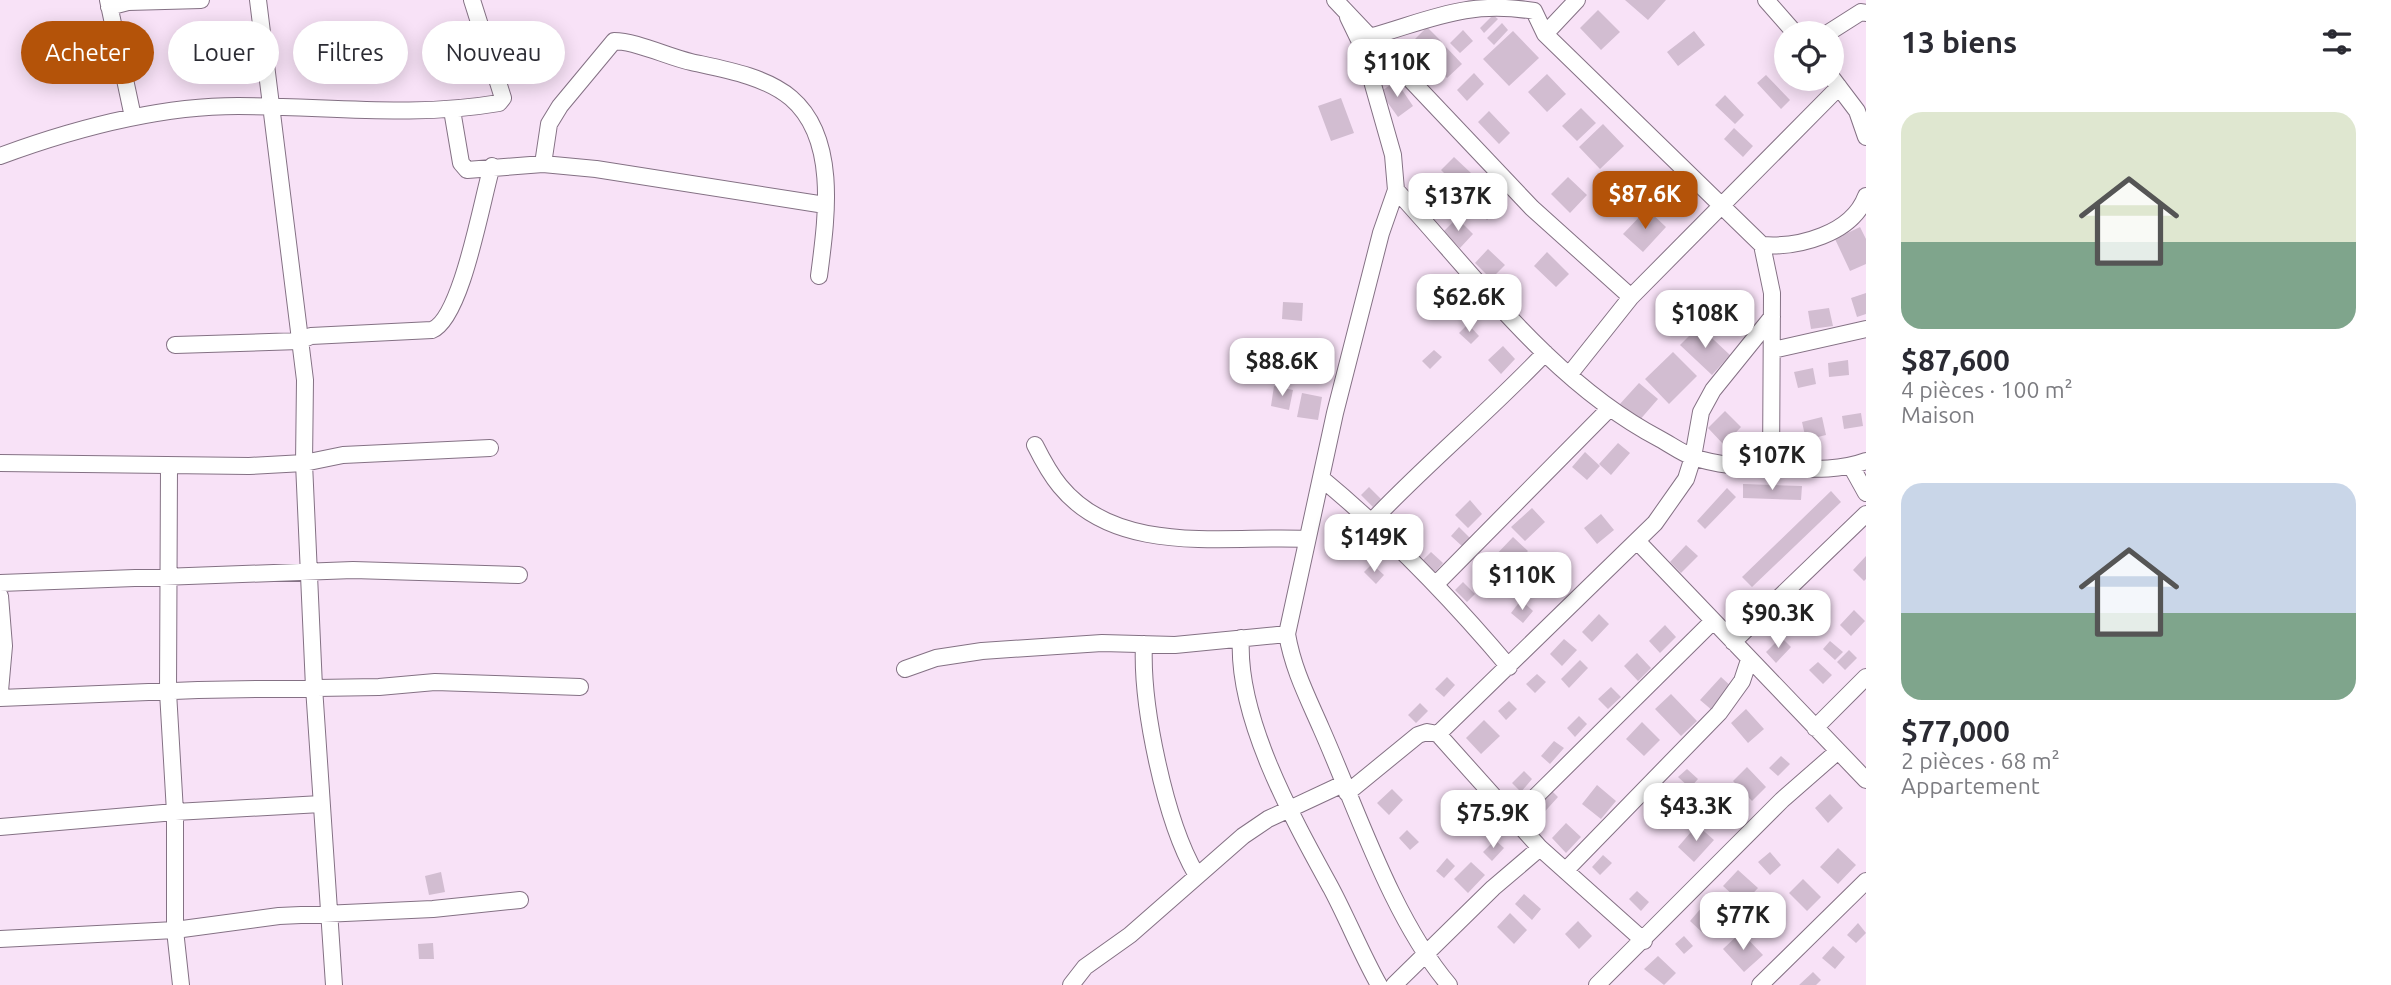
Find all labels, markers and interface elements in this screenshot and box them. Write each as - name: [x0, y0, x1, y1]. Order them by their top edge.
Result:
- chip: Acheter: [21, 21, 154, 84]
- chip: Louer: [168, 21, 279, 84]
- chip: Filtres: [293, 21, 408, 84]
- chip: Nouveau: [422, 21, 565, 84]
- map controls: [1774, 21, 1844, 91]
- button: locate: [1774, 21, 1844, 91]
- icon: filters: [2318, 23, 2356, 61]
- text: 13 biens: [1901, 25, 2017, 59]
- pin: $110K: [1348, 40, 1446, 99]
- text: $110K: [1363, 49, 1431, 74]
- icon: home: [2066, 158, 2192, 284]
- pin: $87.6K: [1588, 172, 1702, 231]
- pin: $137K: [1409, 174, 1507, 233]
- text: $87.6K: [1609, 181, 1681, 206]
- text: $137K: [1424, 183, 1492, 208]
- pin: $62.6K: [1412, 274, 1526, 334]
- text: $62.6K: [1433, 284, 1505, 309]
- pin: $108K: [1656, 290, 1754, 350]
- text: $108K: [1671, 300, 1739, 325]
- pin: $88.6K: [1225, 338, 1339, 398]
- text: $87,600: [1901, 343, 2010, 377]
- text: $88.6K: [1246, 348, 1318, 373]
- text: 4 pièces · 100 m²: [1901, 377, 2073, 402]
- text: Maison: [1901, 402, 1975, 427]
- pin: $107K: [1723, 433, 1821, 492]
- text: $107K: [1738, 442, 1806, 467]
- pin: $149K: [1325, 514, 1423, 574]
- text: $149K: [1340, 524, 1408, 549]
- icon: home: [2066, 529, 2192, 655]
- pin: $110K: [1473, 552, 1571, 612]
- text: $110K: [1488, 562, 1556, 587]
- pin: $90.3K: [1721, 590, 1835, 650]
- text: $90.3K: [1742, 600, 1814, 625]
- text: $77,000: [1901, 714, 2010, 748]
- text: 2 pièces · 68 m²: [1901, 748, 2060, 773]
- text: Appartement: [1901, 773, 2040, 798]
- pin: $43.3K: [1639, 784, 1753, 843]
- pin: $75.9K: [1436, 790, 1550, 850]
- text: $43.3K: [1660, 793, 1732, 818]
- text: $75.9K: [1457, 800, 1529, 825]
- pin: $77K: [1702, 892, 1784, 952]
- text: $77K: [1716, 902, 1770, 927]

